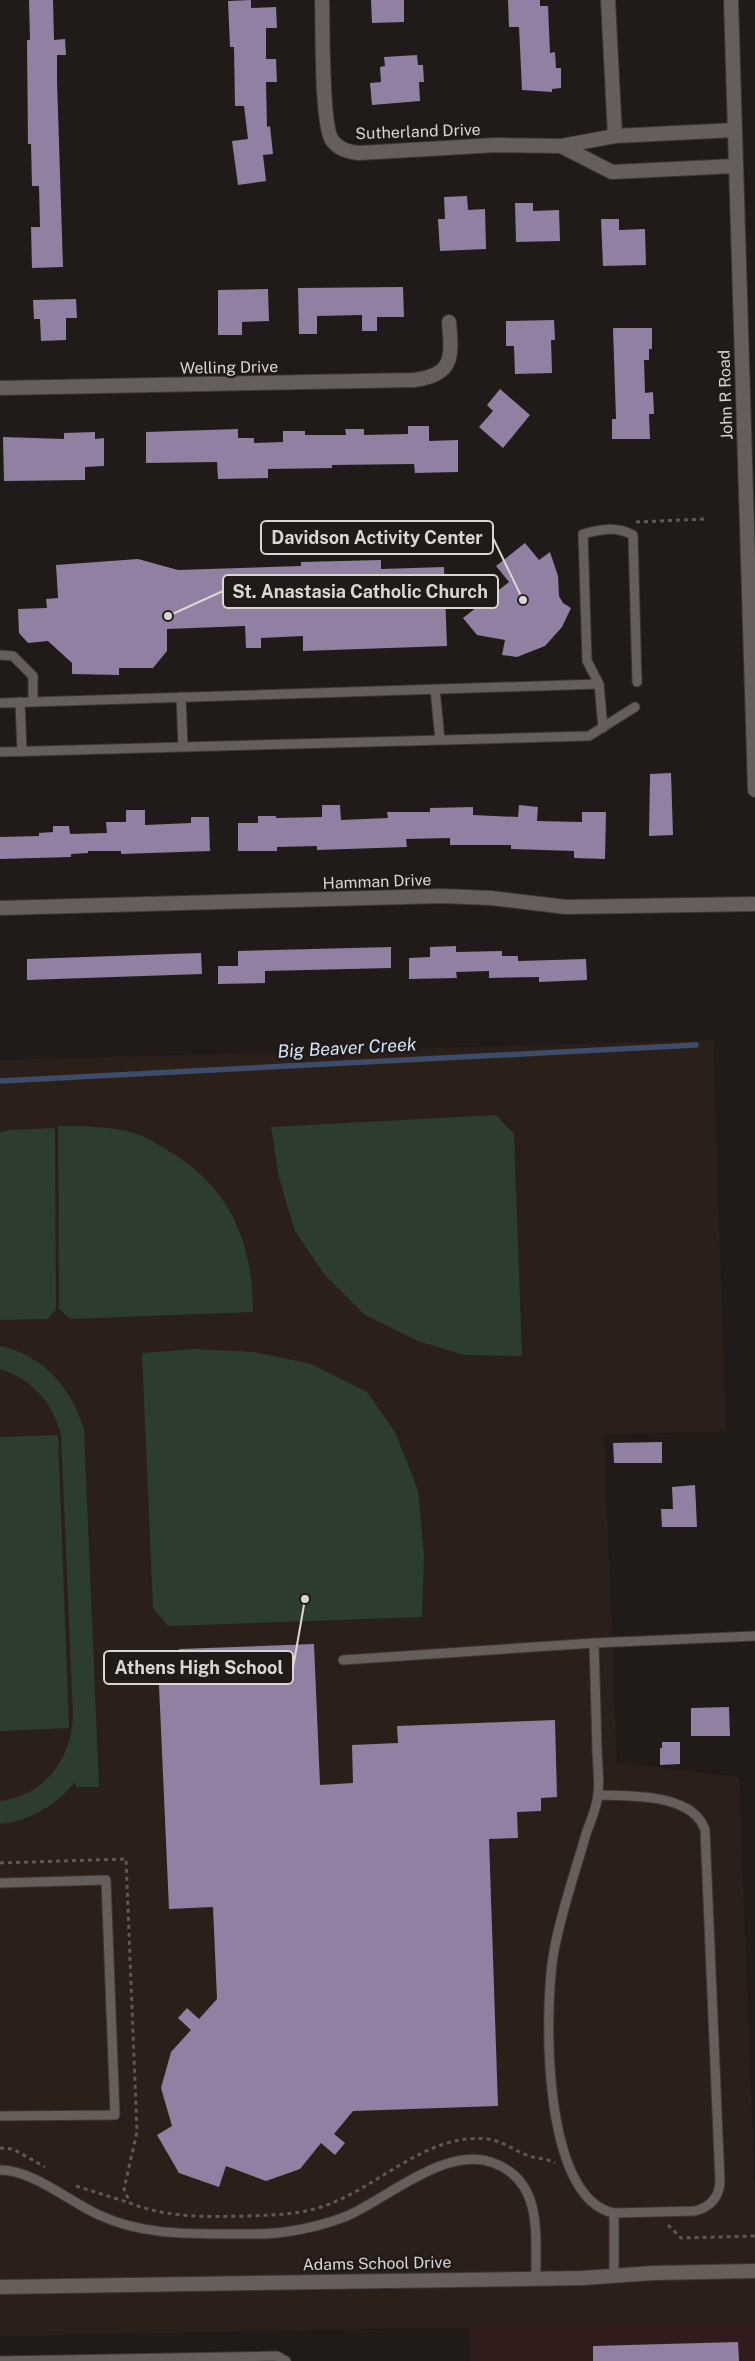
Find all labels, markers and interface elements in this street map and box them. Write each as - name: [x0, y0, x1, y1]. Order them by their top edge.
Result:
- street label: Sutherland Drive: [355, 120, 481, 143]
- street label: John R Road: [714, 350, 737, 440]
- street label: Welling Drive: [180, 357, 278, 378]
- callout: Davidson Activity Center: [261, 521, 493, 554]
- text: Davidson Activity Center: [271, 527, 483, 548]
- callout: St. Anastasia Catholic Church: [223, 575, 498, 608]
- text: St. Anastasia Catholic Church: [232, 581, 488, 602]
- street label: Hamman Drive: [322, 870, 432, 893]
- water label: Big Beaver Creek: [277, 1033, 417, 1062]
- callout: Athens High School: [104, 1651, 293, 1684]
- text: Athens High School: [115, 1657, 283, 1678]
- street label: Adams School Drive: [302, 2253, 452, 2274]

